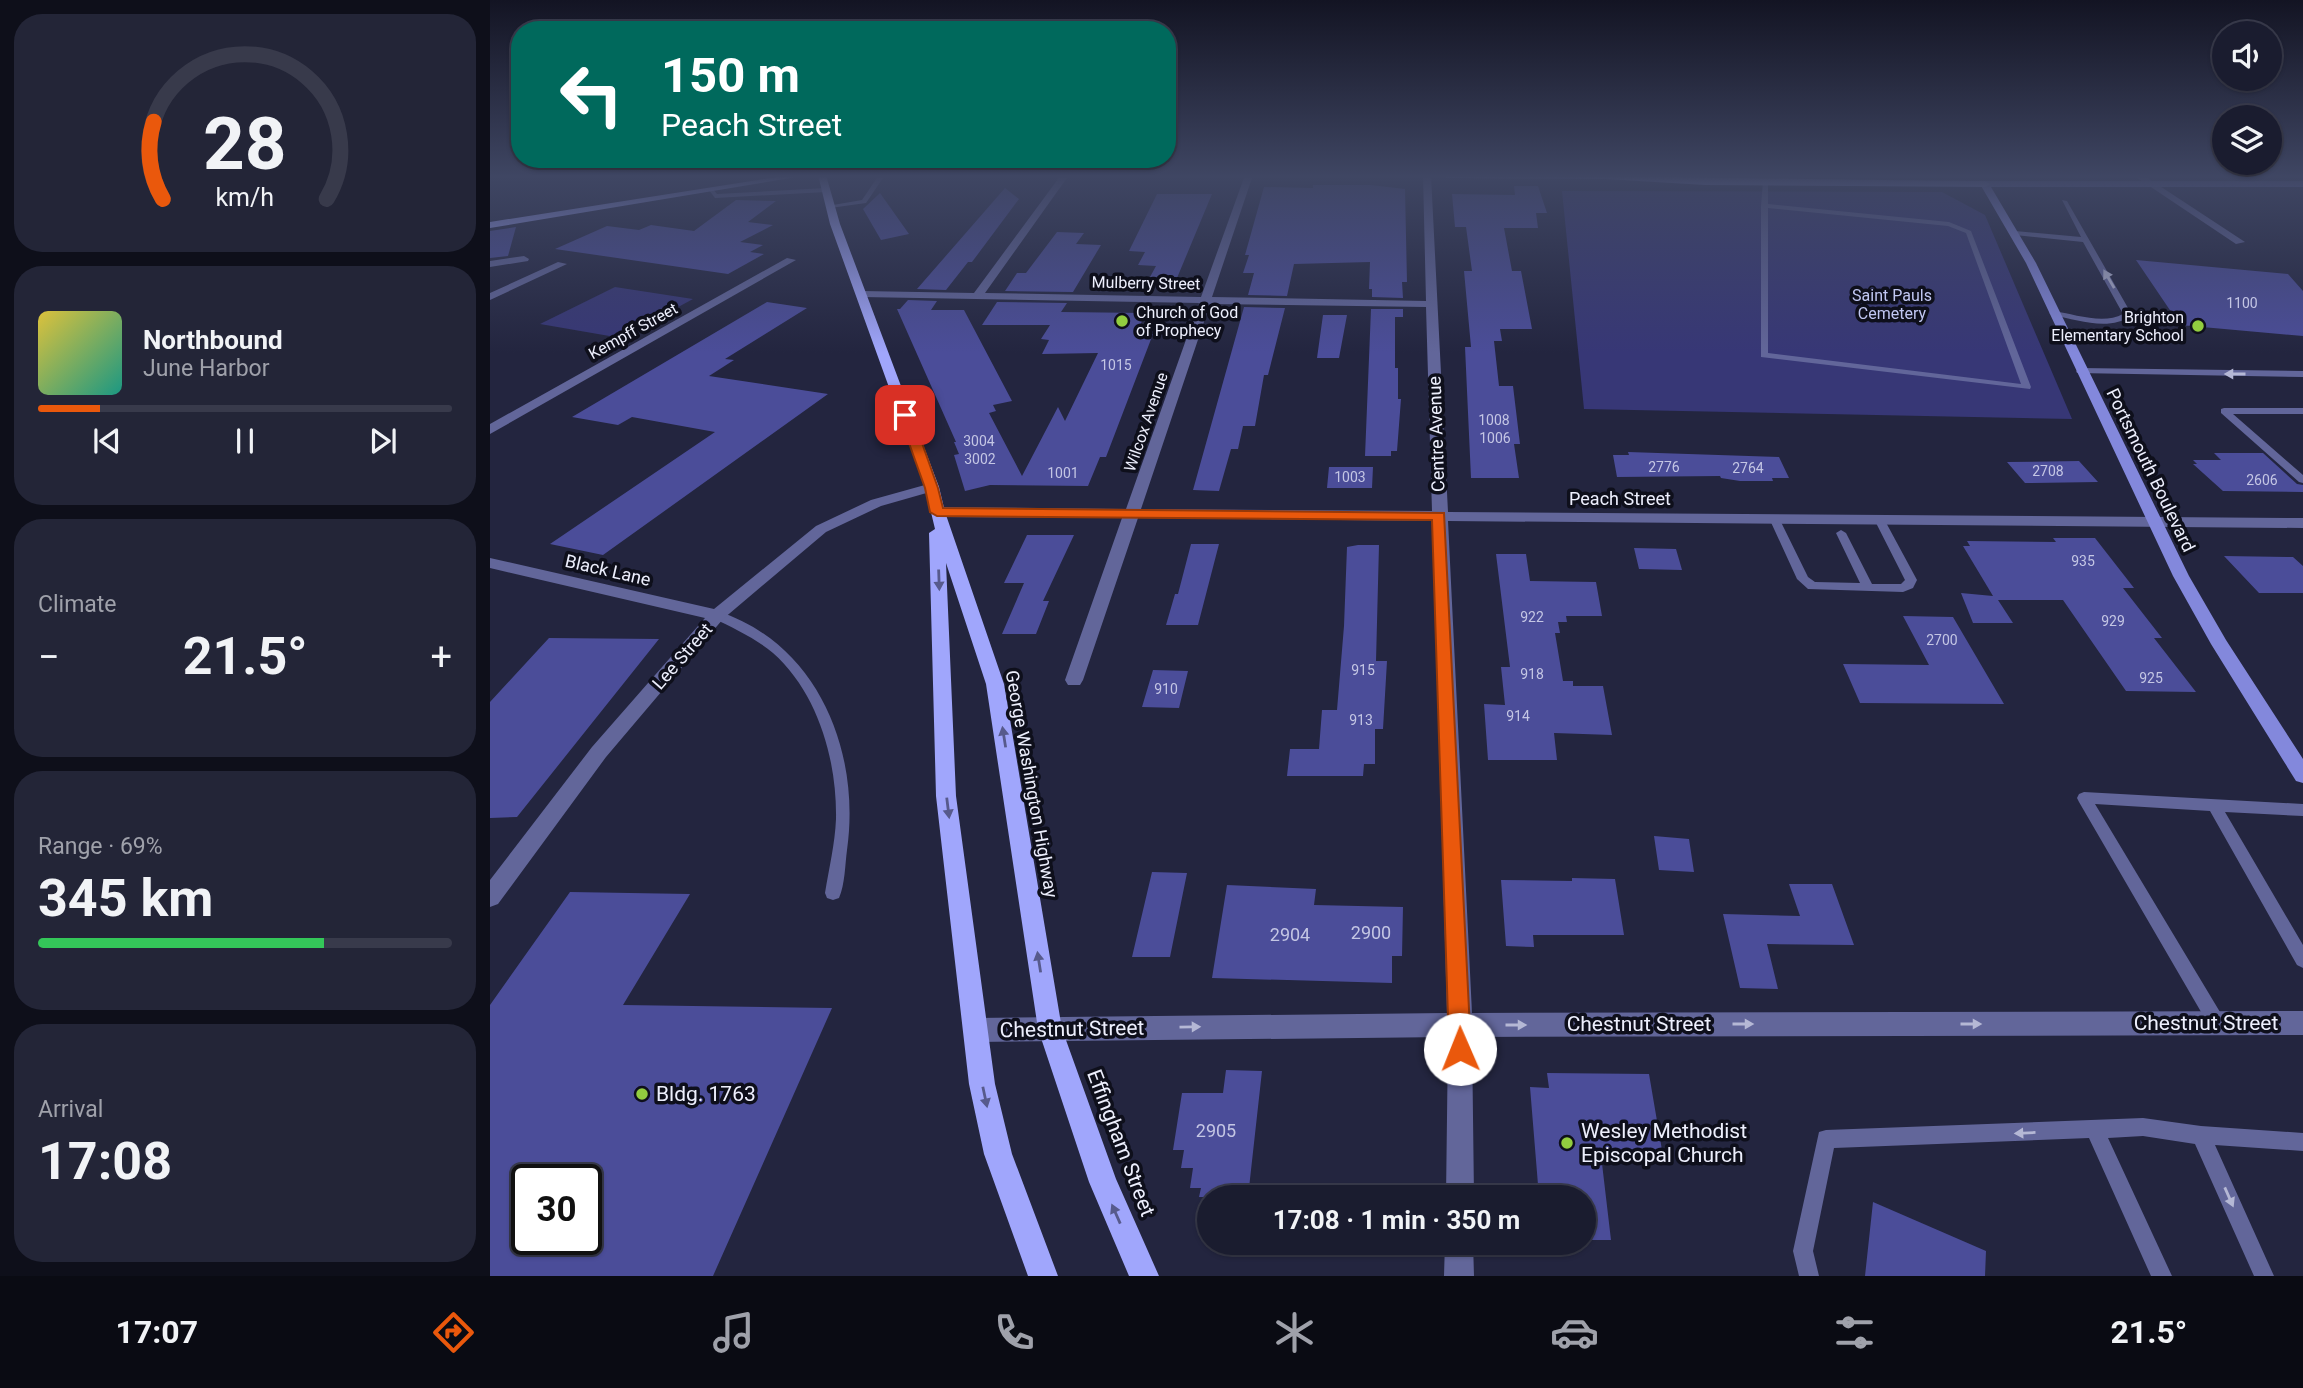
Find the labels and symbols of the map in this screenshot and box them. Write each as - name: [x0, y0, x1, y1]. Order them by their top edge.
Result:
- one-way arrow: [2103, 269, 2115, 289]
- street label: Mulberry Street: [1091, 273, 1201, 293]
- park label: Saint Pauls Cemetery: [1852, 286, 1932, 323]
- house number: 1100: [2226, 295, 2258, 311]
- street label: Kempff Street: [585, 299, 681, 363]
- place label: Church of God of Prophecy: [1136, 303, 1238, 340]
- place label: Brighton Elementary School: [2051, 308, 2184, 345]
- marker: Church of God of Prophecy: [1114, 313, 1130, 329]
- marker: Brighton Elementary School: [2190, 318, 2206, 334]
- house number: 1015: [1100, 357, 1132, 373]
- one-way arrow: [2224, 368, 2246, 380]
- street label: Wilcox Avenue: [1120, 370, 1172, 474]
- street label: Centre Avenue: [1423, 376, 1449, 492]
- pin: [875, 385, 935, 445]
- street label: Portsmouth Boulevard: [2102, 385, 2200, 555]
- house number: 1008: [1478, 412, 1510, 428]
- house number: 1006: [1479, 430, 1511, 446]
- house number: 3004: [963, 433, 995, 449]
- house number: 3002: [964, 451, 996, 467]
- house number: 2776: [1648, 459, 1680, 475]
- house number: 2764: [1732, 460, 1764, 476]
- house number: 2708: [2032, 463, 2064, 479]
- house number: 1001: [1047, 465, 1079, 481]
- house number: 1003: [1334, 469, 1366, 485]
- house number: 2606: [2246, 472, 2278, 488]
- street label: Peach Street: [1569, 488, 1671, 509]
- street label: Black Lane: [563, 550, 653, 590]
- house number: 935: [2071, 553, 2095, 569]
- one-way arrow: [933, 570, 945, 592]
- house number: 922: [1520, 609, 1544, 625]
- house number: 929: [2101, 613, 2125, 629]
- street label: Lee Street: [648, 619, 716, 693]
- house number: 2700: [1926, 632, 1958, 648]
- house number: 915: [1351, 662, 1375, 678]
- house number: 918: [1520, 666, 1544, 682]
- street label: George Washington Highway: [1002, 669, 1062, 900]
- house number: 925: [2139, 670, 2163, 686]
- house number: 910: [1154, 681, 1178, 697]
- house number: 914: [1506, 708, 1530, 724]
- house number: 913: [1349, 712, 1373, 728]
- one-way arrow: [998, 726, 1009, 748]
- one-way arrow: [942, 797, 953, 819]
- house number: 2900: [1351, 922, 1391, 943]
- house number: 2904: [1270, 924, 1310, 945]
- one-way arrow: [1033, 950, 1044, 972]
- street label: Chestnut Street: [2134, 1011, 2278, 1035]
- position arrow: [1423, 1012, 1497, 1086]
- street label: Chestnut Street: [1567, 1012, 1711, 1036]
- street label: Chestnut Street: [999, 1016, 1145, 1042]
- one-way arrow: [1732, 1018, 1754, 1030]
- one-way arrow: [1960, 1018, 1982, 1030]
- one-way arrow: [1505, 1019, 1527, 1031]
- one-way arrow: [1179, 1021, 1201, 1033]
- street label: Effingham Street: [1082, 1066, 1160, 1220]
- place label: Bldg. 1763: [656, 1082, 756, 1106]
- marker: Bldg. 1763: [634, 1086, 650, 1102]
- one-way arrow: [980, 1086, 991, 1108]
- place label: Wesley Methodist Episcopal Church: [1581, 1119, 1747, 1167]
- house number: 2905: [1196, 1120, 1236, 1141]
- one-way arrow: [2014, 1128, 2036, 1139]
- marker: Wesley Methodist Episcopal Church: [1559, 1135, 1575, 1151]
- speed limit sign: 30: [511, 1164, 602, 1255]
- one-way arrow: [2224, 1187, 2235, 1208]
- one-way arrow: [1111, 1203, 1122, 1224]

